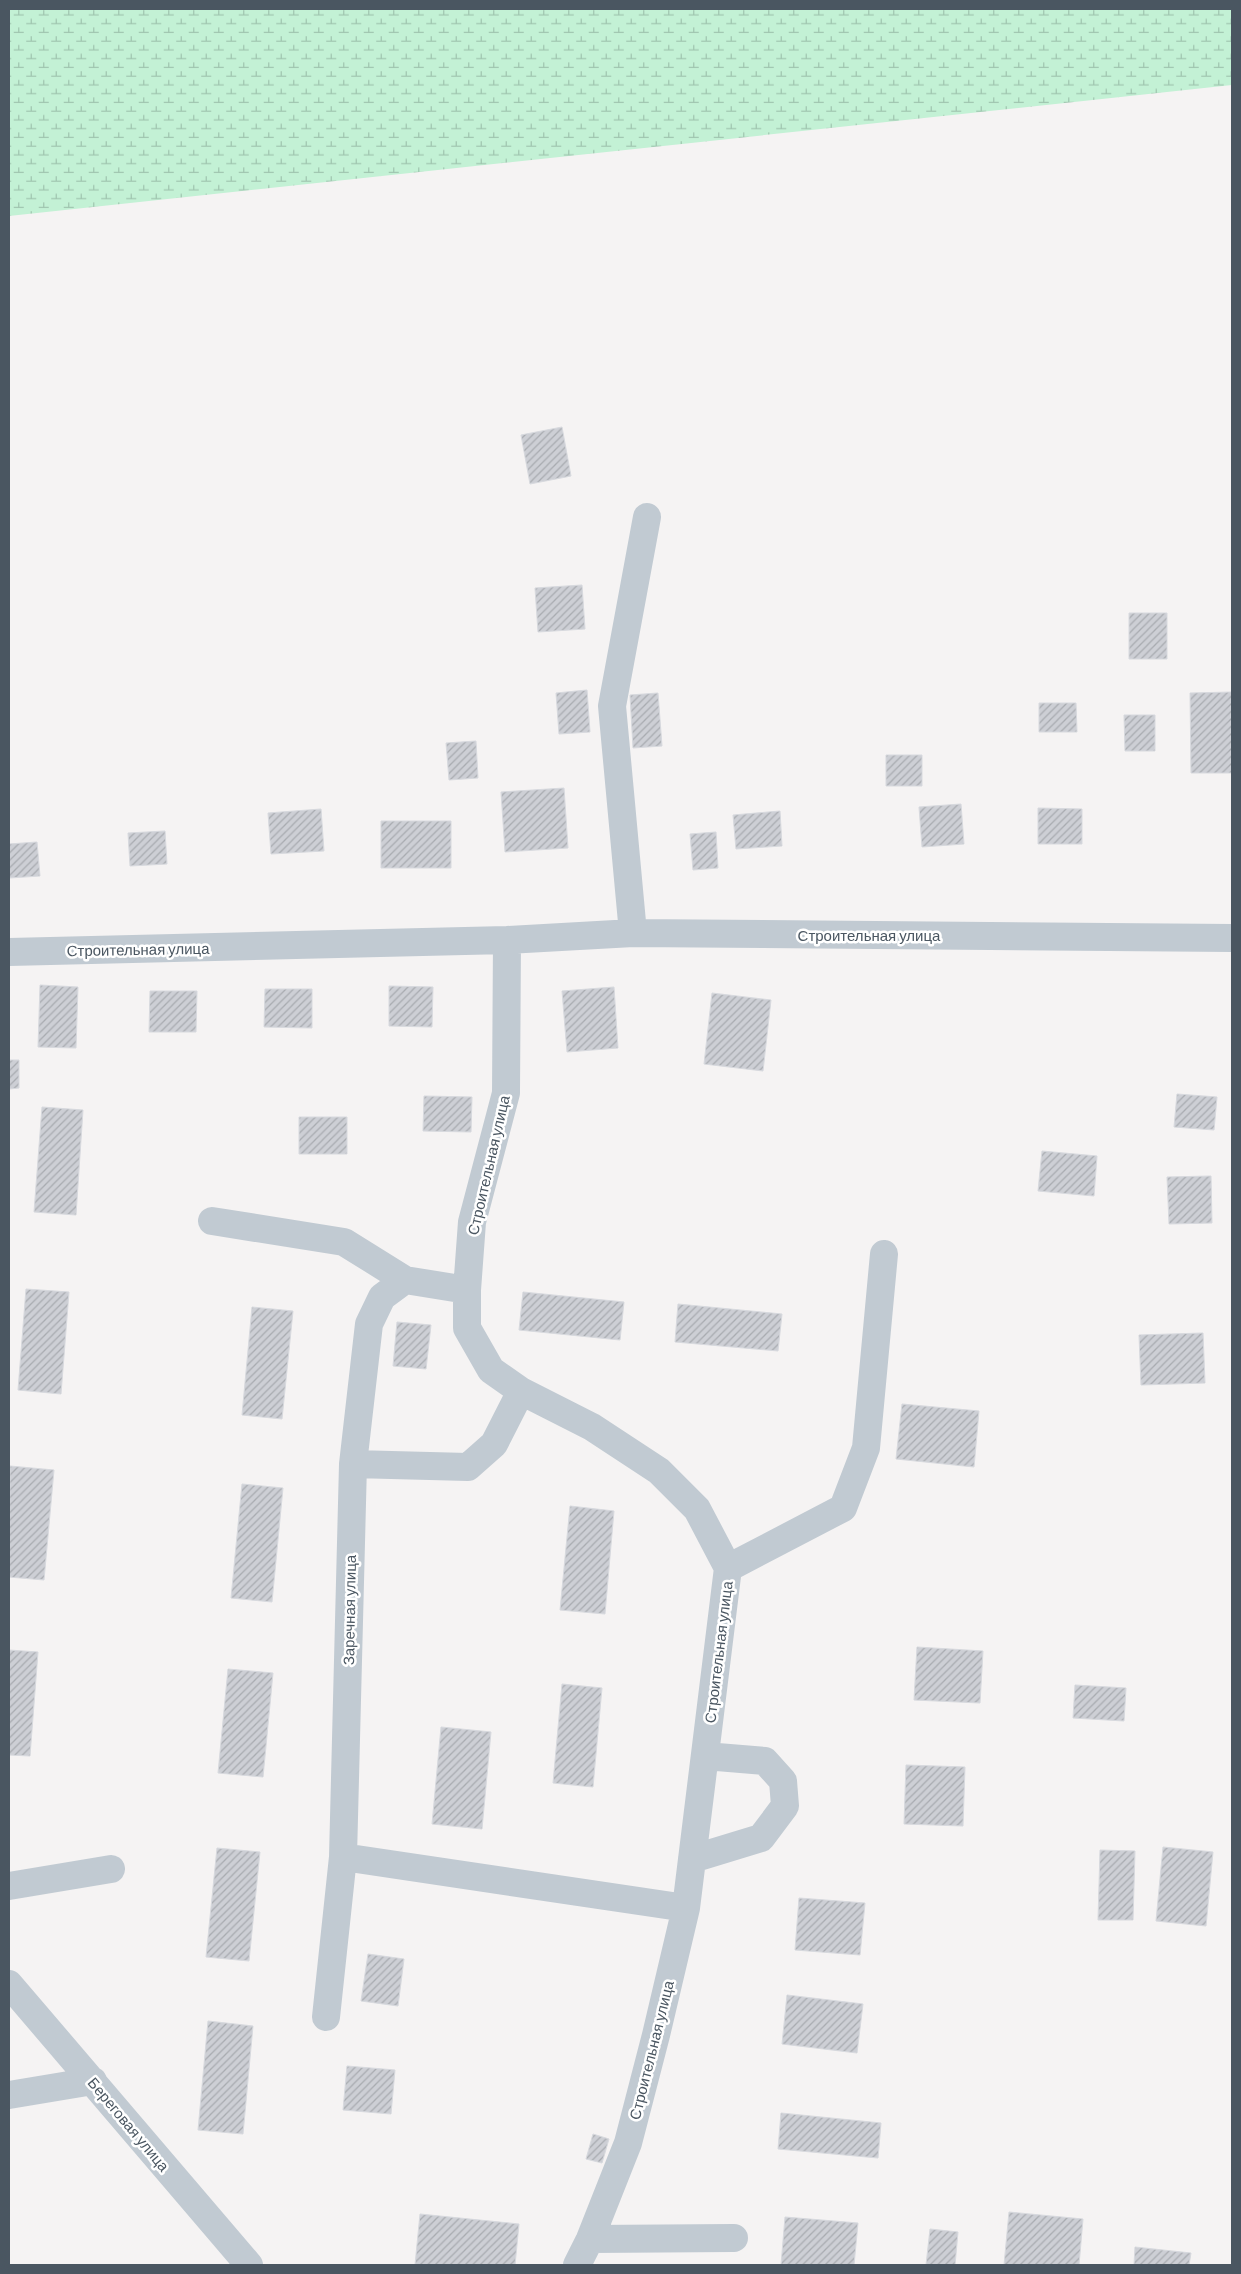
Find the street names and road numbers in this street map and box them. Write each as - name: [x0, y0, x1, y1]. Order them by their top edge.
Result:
- street label: Строительная улица: [798, 926, 941, 944]
- street label: Строительная улица: [66, 939, 210, 959]
- street label: Строительная улица: [463, 1093, 513, 1237]
- street label: Заречная улица: [339, 1554, 359, 1665]
- street label: Строительная улица: [700, 1579, 736, 1724]
- street label: Строительная улица: [625, 1978, 677, 2121]
- street label: Береговая улица: [85, 2073, 174, 2175]

